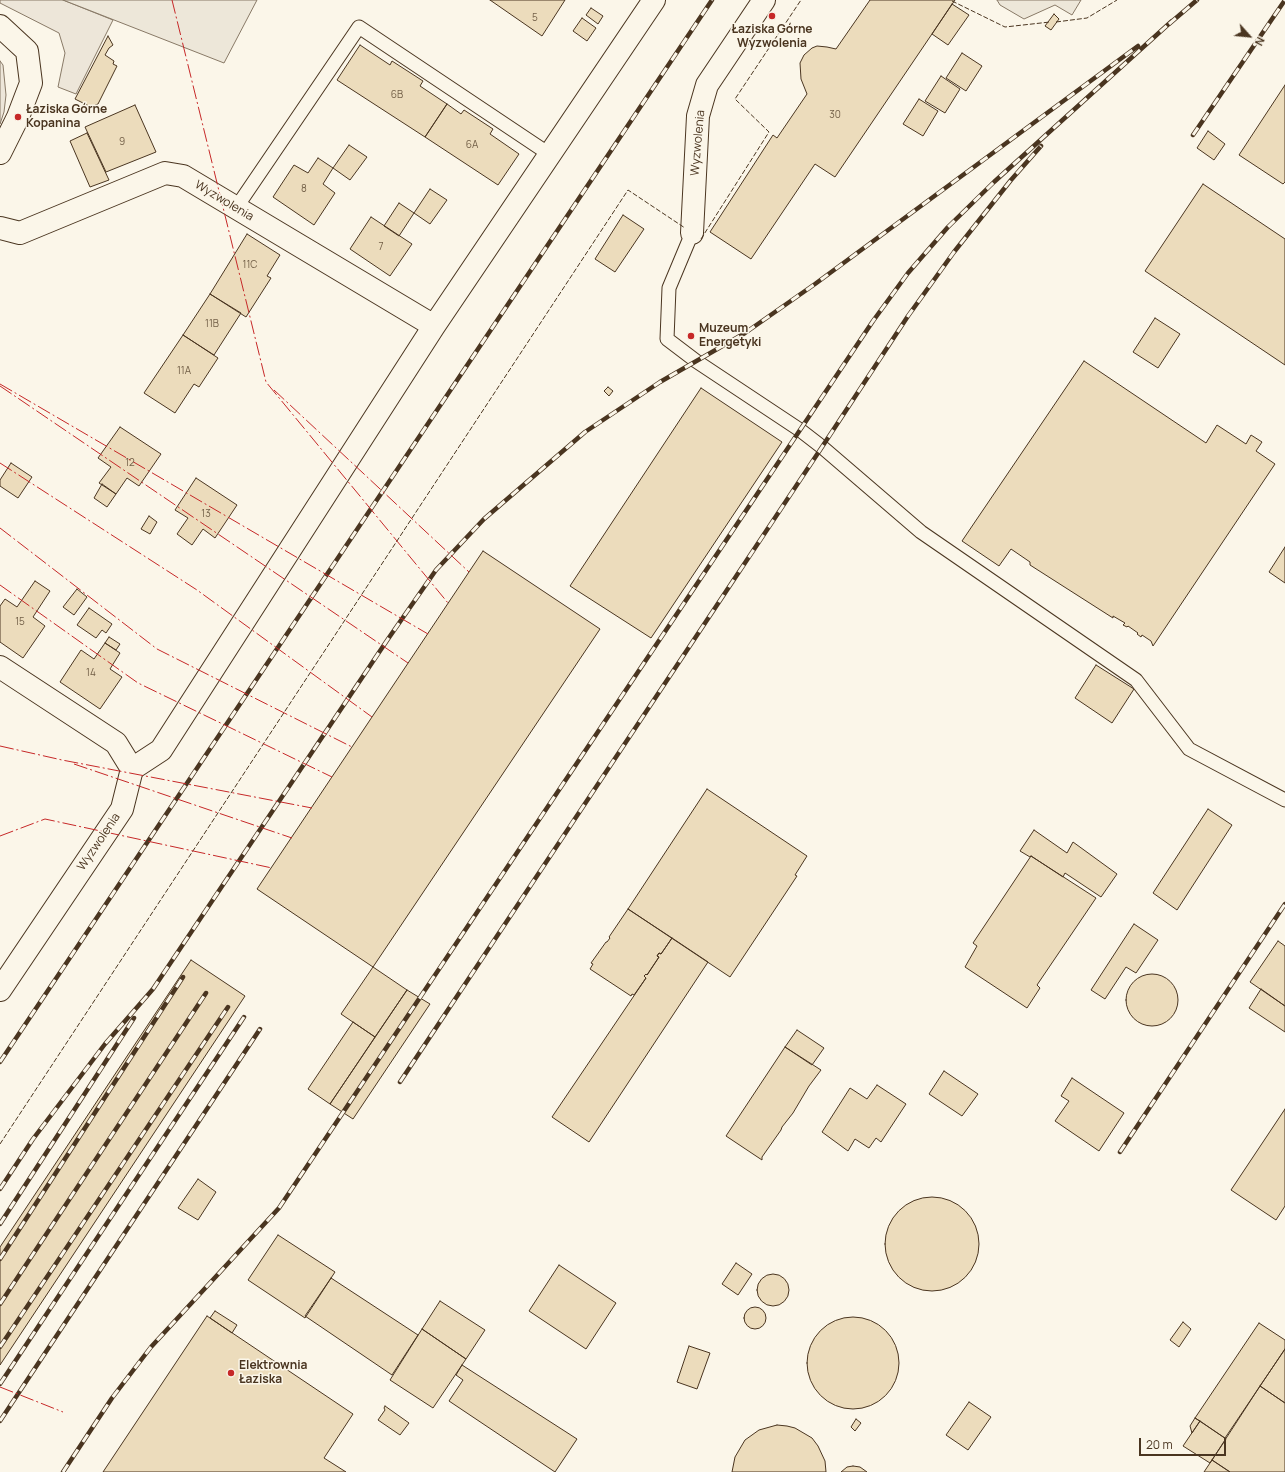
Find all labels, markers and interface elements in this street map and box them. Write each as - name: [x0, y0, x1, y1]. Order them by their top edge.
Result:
- marker: Łaziska Górne Wyzwolenia: [767, 11, 777, 21]
- house number: 5: [532, 12, 538, 24]
- north arrow: [1229, 16, 1269, 56]
- place label: Łaziska Górne Wyzwolenia: [731, 23, 813, 51]
- text: N: [1252, 35, 1269, 49]
- house number: 6B: [391, 89, 403, 101]
- place label: Łaziska Górne Kopanina: [26, 103, 107, 131]
- street label: Wyzwolenia: [688, 109, 708, 177]
- house number: 30: [829, 109, 841, 121]
- marker: Łaziska Górne Kopanina: [13, 112, 23, 122]
- house number: 9: [119, 136, 125, 148]
- house number: 6A: [466, 139, 478, 151]
- street label: Wyzwolenia: [192, 178, 256, 224]
- house number: 8: [301, 183, 307, 195]
- house number: 7: [378, 241, 384, 253]
- house number: 11C: [243, 259, 257, 271]
- house number: 11B: [205, 318, 219, 330]
- place label: Muzeum Energetyki: [699, 322, 761, 350]
- marker: Muzeum Energetyki: [686, 331, 696, 341]
- house number: 11A: [177, 365, 191, 377]
- house number: 12: [125, 457, 135, 469]
- house number: 13: [201, 508, 211, 520]
- house number: 15: [15, 616, 25, 628]
- house number: 14: [86, 667, 96, 679]
- street label: Wyzwolenia: [75, 811, 123, 873]
- place label: Elektrownia Łaziska: [239, 1359, 308, 1387]
- marker: Elektrownia Łaziska: [226, 1368, 236, 1378]
- scale bar: [1141, 1430, 1228, 1456]
- text: 20 m: [1146, 1436, 1173, 1453]

